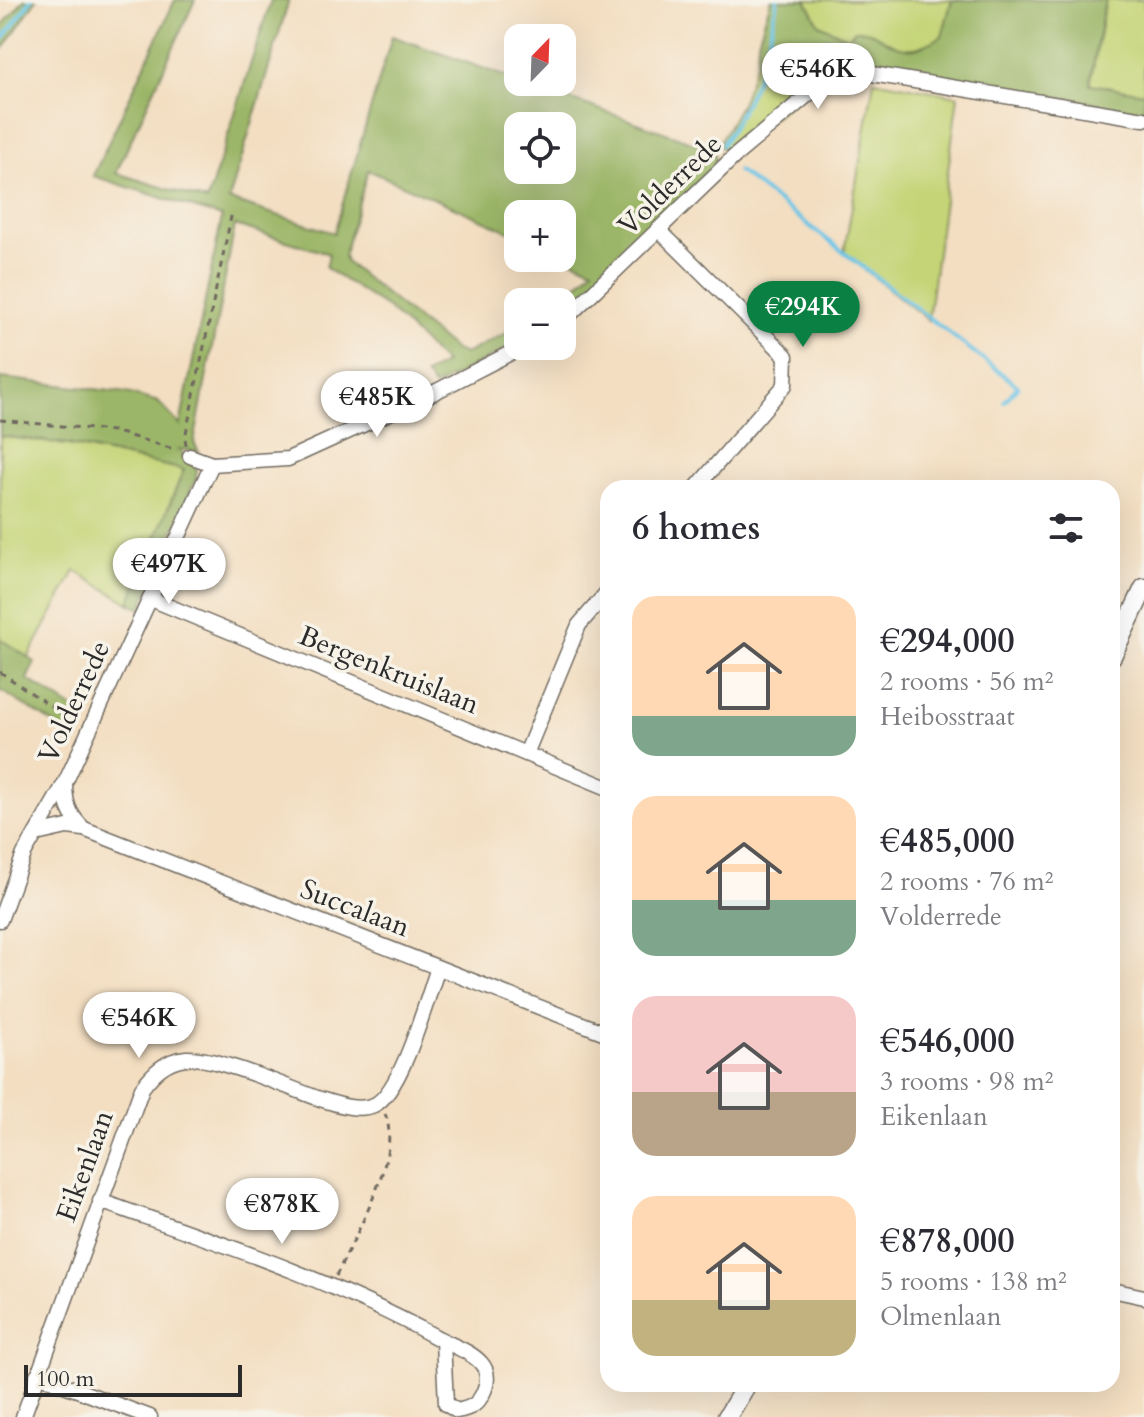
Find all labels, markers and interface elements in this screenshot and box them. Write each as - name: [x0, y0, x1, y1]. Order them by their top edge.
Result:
- north arrow: [504, 24, 576, 96]
- map controls: [504, 24, 576, 360]
- pin: €546K: [762, 43, 874, 111]
- text: €546K: [780, 51, 856, 86]
- button: locate: [504, 112, 576, 184]
- street label: Volderrede: [610, 126, 730, 244]
- button: +: [504, 200, 576, 272]
- pin: €294K: [747, 281, 859, 349]
- button: −: [504, 288, 576, 360]
- text: €294K: [765, 289, 841, 324]
- pin: €485K: [321, 371, 433, 439]
- text: €485K: [339, 379, 415, 414]
- text: 6 homes: [632, 505, 760, 551]
- icon: filters: [1044, 506, 1088, 550]
- pin: €497K: [113, 538, 225, 606]
- text: €497K: [131, 546, 207, 581]
- street label: Bergenkruislaan: [293, 617, 485, 723]
- text: €294,000: [880, 618, 1015, 664]
- icon: home: [696, 628, 792, 724]
- street label: Volderrede: [29, 635, 119, 769]
- text: 2 rooms · 56 m²: [880, 664, 1053, 699]
- text: Heibosstraat: [880, 699, 1015, 734]
- text: €485,000: [880, 818, 1015, 864]
- icon: home: [696, 828, 792, 924]
- text: 2 rooms · 76 m²: [880, 864, 1053, 899]
- street label: Succalaan: [295, 870, 415, 946]
- text: Volderrede: [880, 899, 1002, 934]
- pin: €546K: [83, 992, 195, 1060]
- text: €546K: [101, 1000, 177, 1035]
- text: €546,000: [880, 1018, 1015, 1064]
- icon: home: [696, 1028, 792, 1124]
- text: 3 rooms · 98 m²: [880, 1064, 1053, 1099]
- text: Eikenlaan: [880, 1099, 988, 1134]
- street label: Eikenlaan: [47, 1105, 123, 1227]
- pin: €878K: [226, 1178, 338, 1246]
- text: €878K: [244, 1186, 320, 1221]
- text: €878,000: [880, 1218, 1015, 1264]
- icon: home: [696, 1228, 792, 1324]
- text: 5 rooms · 138 m²: [880, 1264, 1067, 1299]
- text: Olmenlaan: [880, 1299, 1002, 1334]
- scale bar: [24, 1361, 242, 1397]
- text: 100 m: [36, 1364, 94, 1394]

